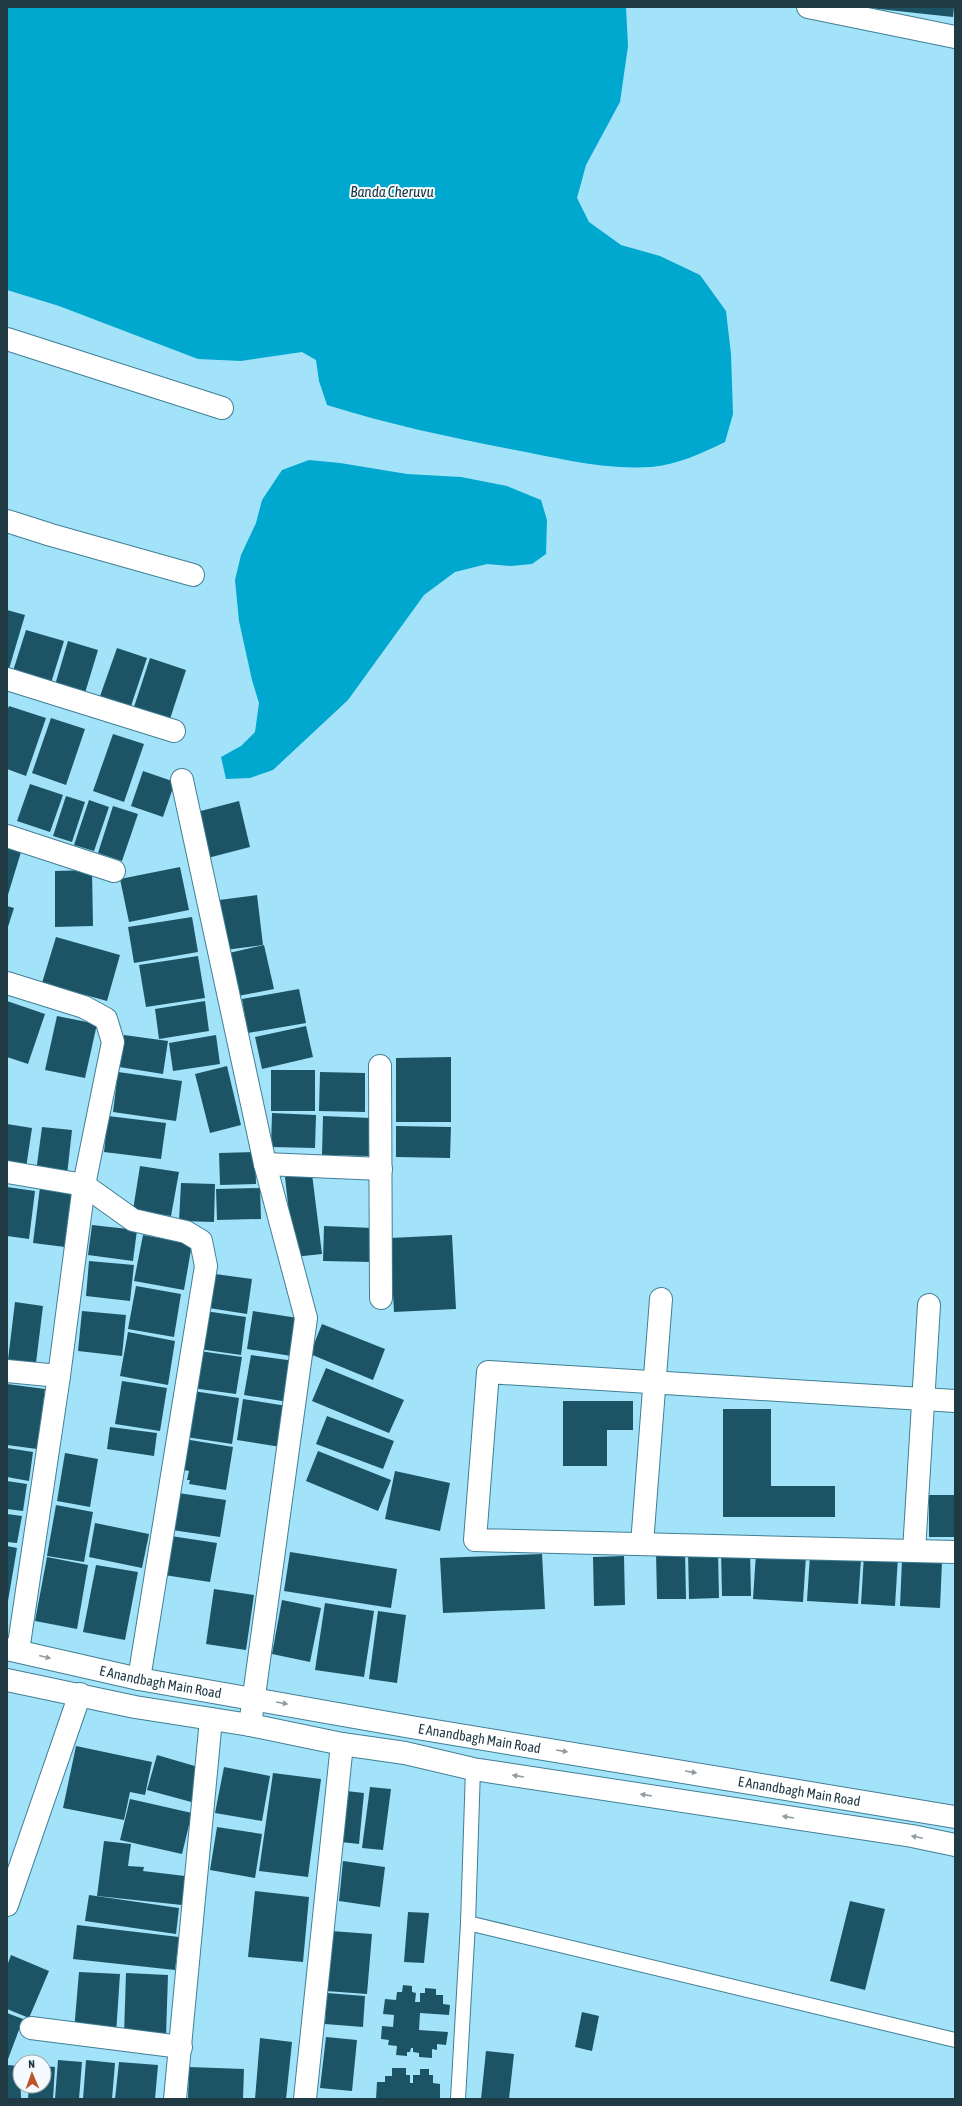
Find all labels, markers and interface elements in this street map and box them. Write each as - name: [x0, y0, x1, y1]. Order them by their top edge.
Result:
- water label: Banda Cheruvu: [350, 183, 434, 200]
- one-way arrow: [39, 1655, 51, 1661]
- street label: E Anandbagh Main Road: [98, 1662, 223, 1701]
- one-way arrow: [276, 1701, 289, 1707]
- street label: E Anandbagh Main Road: [417, 1720, 542, 1756]
- one-way arrow: [556, 1748, 569, 1754]
- one-way arrow: [685, 1769, 697, 1775]
- one-way arrow: [511, 1773, 524, 1779]
- street label: E Anandbagh Main Road: [737, 1773, 862, 1809]
- one-way arrow: [640, 1792, 652, 1798]
- one-way arrow: [782, 1814, 794, 1820]
- one-way arrow: [911, 1834, 923, 1840]
- north arrow: [12, 2054, 52, 2094]
- text: N: [28, 2058, 35, 2070]

